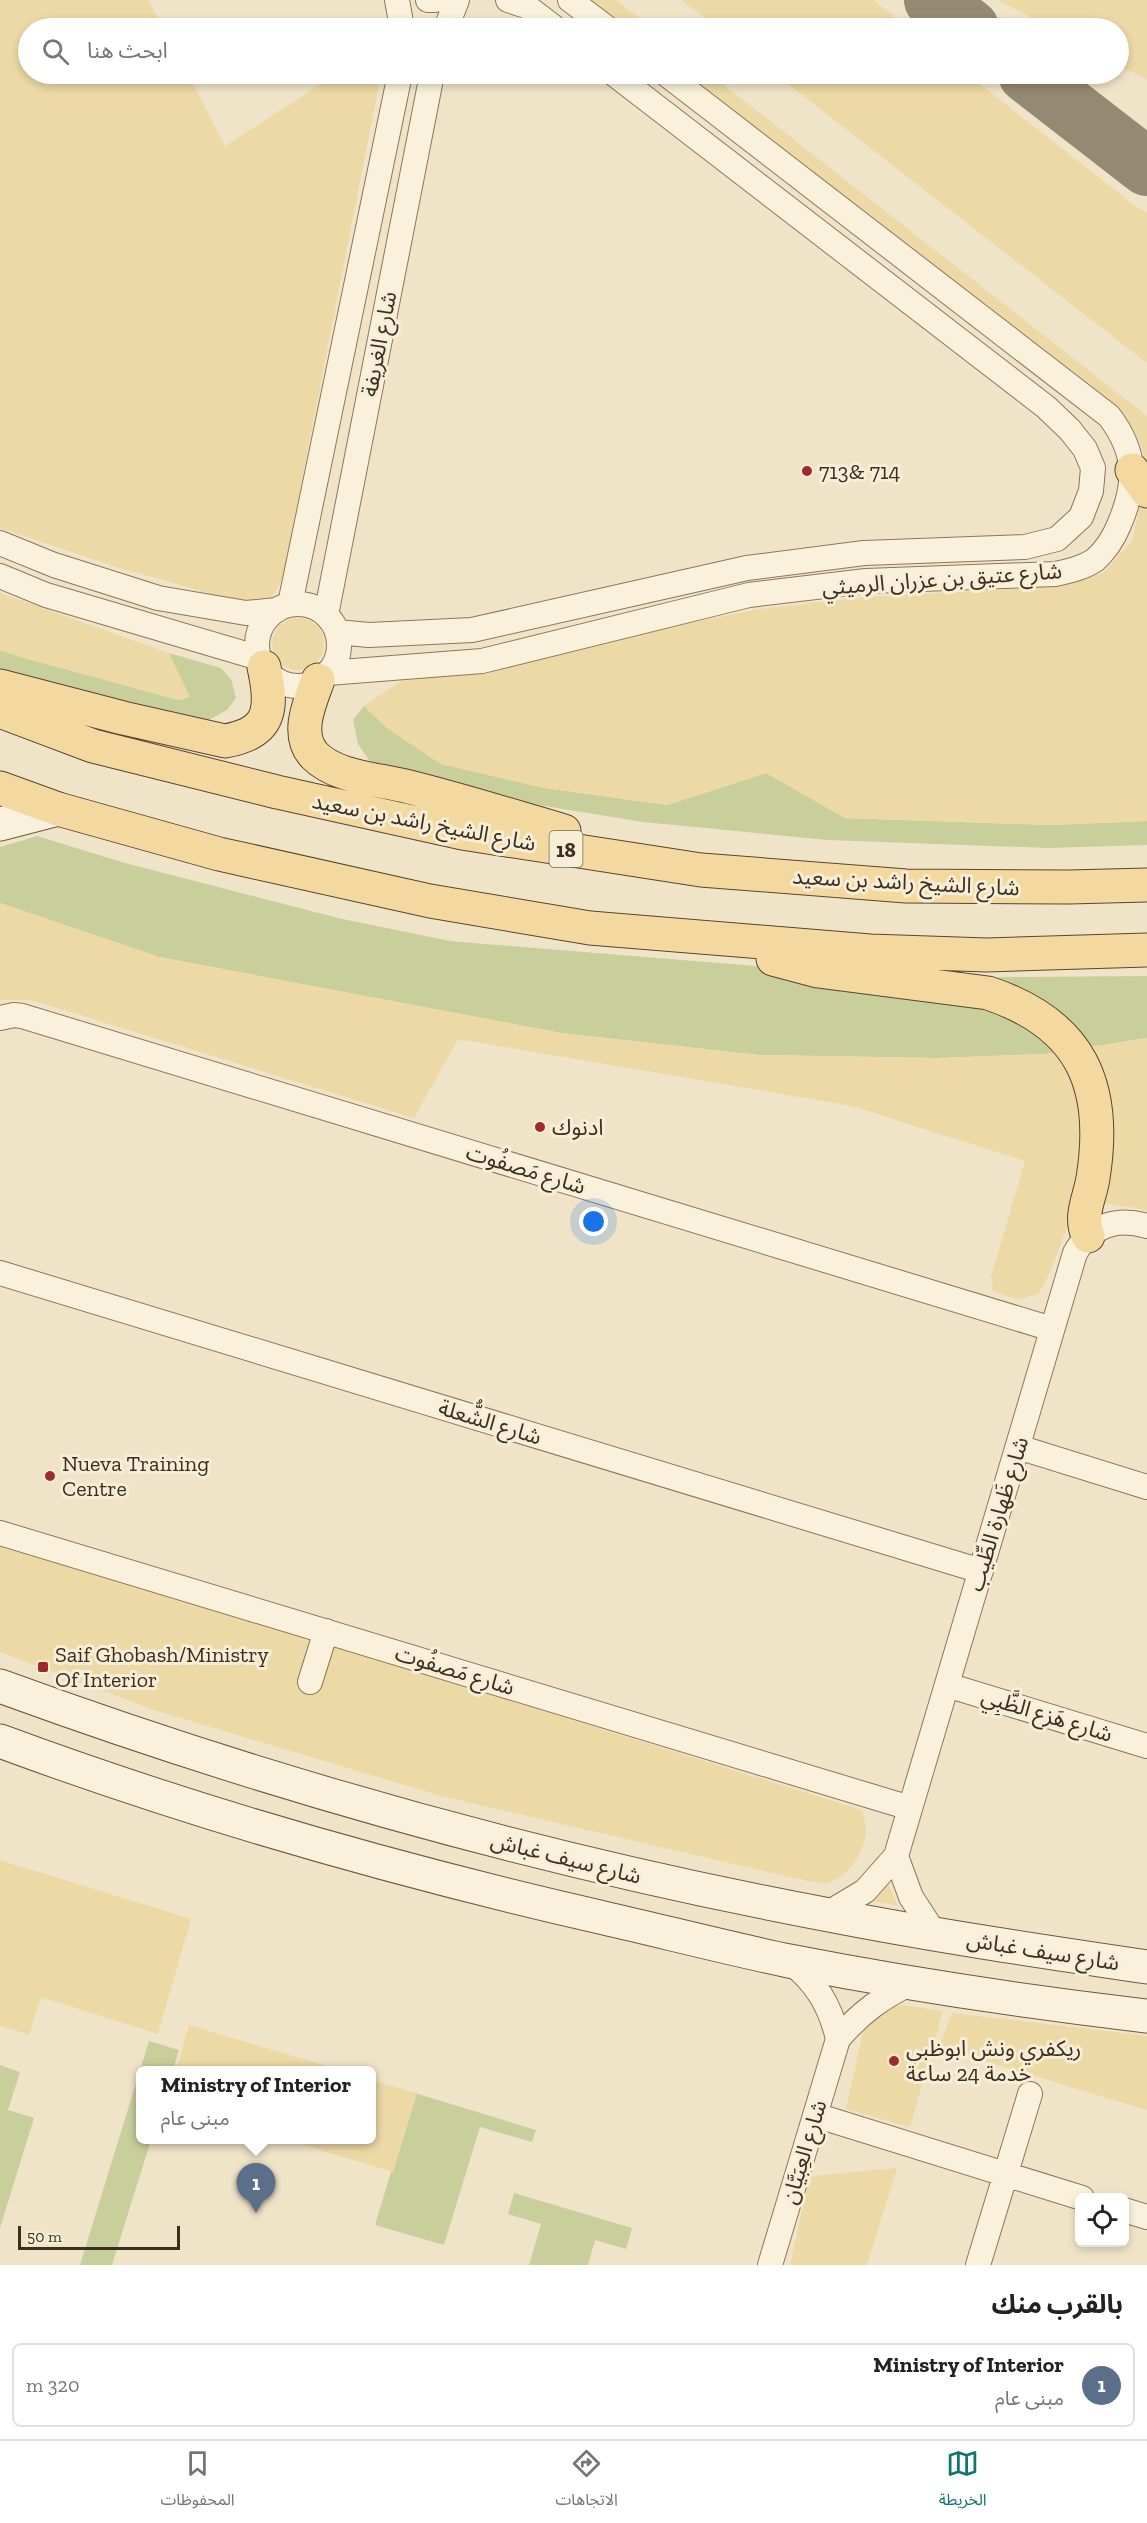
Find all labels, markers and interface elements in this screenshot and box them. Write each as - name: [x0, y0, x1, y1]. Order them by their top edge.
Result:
- search box: [18, 18, 1129, 84]
- icon: search: [39, 35, 72, 68]
- text: ابحث هنا: [87, 37, 168, 64]
- street label: شارع الغريفة: [356, 289, 405, 399]
- place label: 713& 714: [819, 458, 900, 485]
- marker: 713& 714: [800, 464, 814, 478]
- street label: شارع عتيق بن عزران الرميثي: [821, 557, 1063, 604]
- street label: شارع الشيخ راشد بن سعيد: [309, 787, 538, 860]
- road number: 18: [550, 831, 582, 867]
- street label: شارع الشيخ راشد بن سعيد: [792, 863, 1020, 904]
- place label: ادنوك: [552, 1114, 603, 1141]
- marker: ادنوك: [533, 1120, 547, 1134]
- street label: شارع مَصفُوت: [462, 1138, 589, 1203]
- your location: [579, 1207, 608, 1236]
- street label: شارع الشُّعلة: [434, 1388, 546, 1453]
- street label: شارع ظَهارة الطِّيب: [962, 1433, 1037, 1595]
- place label: Nueva Training Centre: [62, 1450, 209, 1502]
- marker: Nueva Training Centre: [43, 1469, 57, 1483]
- street label: شارع مَصفُوت: [391, 1639, 518, 1704]
- place label: Saif Ghobash/Ministry Of Interior: [55, 1641, 269, 1693]
- marker: Saif Ghobash/Ministry Of Interior: [36, 1660, 50, 1674]
- street label: شارع هَزع الظَّبِي: [977, 1680, 1116, 1751]
- street label: شارع سيف غباش: [487, 1826, 644, 1893]
- street label: شارع سيف غباش: [964, 1926, 1121, 1979]
- place label: ريكفري ونش ابوظبي خدمة 24 ساعة: [906, 2035, 1081, 2087]
- marker: ريكفري ونش ابوظبي خدمة 24 ساعة: [887, 2054, 901, 2068]
- popup: [136, 2066, 376, 2144]
- text: Ministry of Interior: [161, 2071, 351, 2098]
- street label: شارع العِبَيَّان: [775, 2097, 835, 2208]
- text: مبنى عام: [161, 2106, 230, 2130]
- pin: 1: [236, 2164, 276, 2213]
- map controls: [1075, 2193, 1129, 2247]
- button: locate: [1075, 2193, 1129, 2247]
- scale bar: [18, 2223, 180, 2250]
- text: 50 m: [27, 2227, 62, 2246]
- text: بالقرب منك: [991, 2288, 1123, 2320]
- text: Ministry of Interior: [873, 2351, 1064, 2378]
- text: 320 m: [26, 2373, 79, 2397]
- text: 1: [1097, 2373, 1106, 2397]
- text: مبنى عام: [995, 2386, 1064, 2410]
- tab: المحفوظات: [160, 2447, 235, 2517]
- tab: الاتجاهات: [555, 2447, 618, 2517]
- tab: الخريطة: [939, 2447, 987, 2517]

